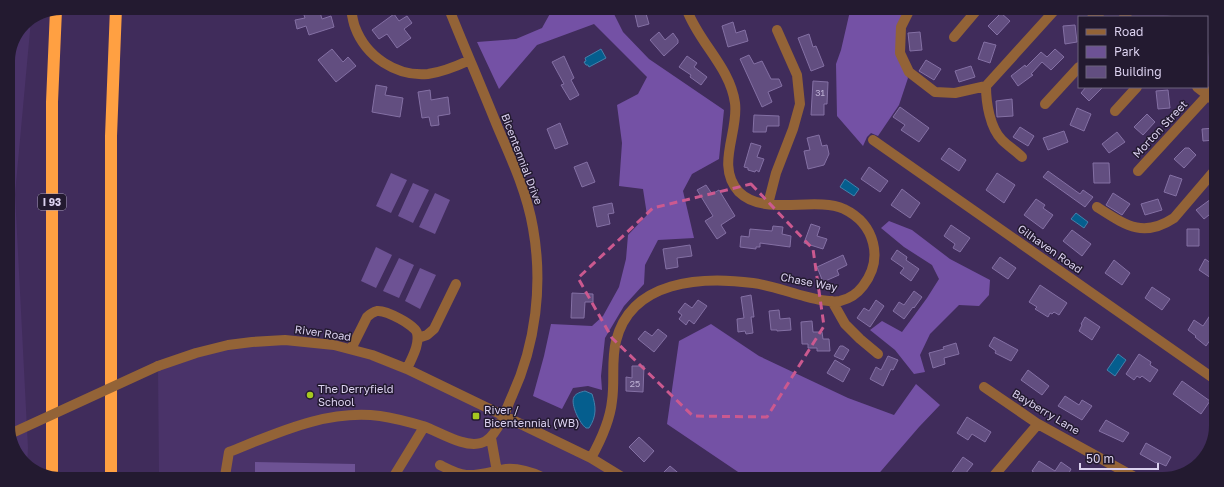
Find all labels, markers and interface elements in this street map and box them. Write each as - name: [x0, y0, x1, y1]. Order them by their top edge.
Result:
- legend: [1078, 16, 1208, 88]
- text: Road: [1114, 24, 1143, 39]
- text: Park: [1114, 44, 1140, 59]
- text: Building: [1114, 64, 1162, 79]
- house number: 31: [815, 87, 825, 98]
- street label: Morton Street: [1130, 97, 1190, 160]
- street label: Bicentennial Drive: [499, 112, 546, 206]
- road number: I 93: [38, 194, 66, 210]
- street label: Gilhaven Road: [1016, 222, 1085, 276]
- street label: Chase Way: [780, 270, 839, 293]
- street label: River Road: [294, 322, 352, 343]
- house number: 25: [630, 378, 640, 389]
- place label: The Derryfield School: [318, 382, 394, 408]
- street label: Bayberry Lane: [1010, 386, 1082, 437]
- marker: The Derryfield School: [305, 390, 315, 400]
- place label: River / Bicentennial (WB): [484, 403, 579, 429]
- marker: River / Bicentennial (WB): [471, 411, 481, 421]
- scale bar: [1080, 445, 1158, 471]
- text: 50 m: [1086, 451, 1114, 466]

